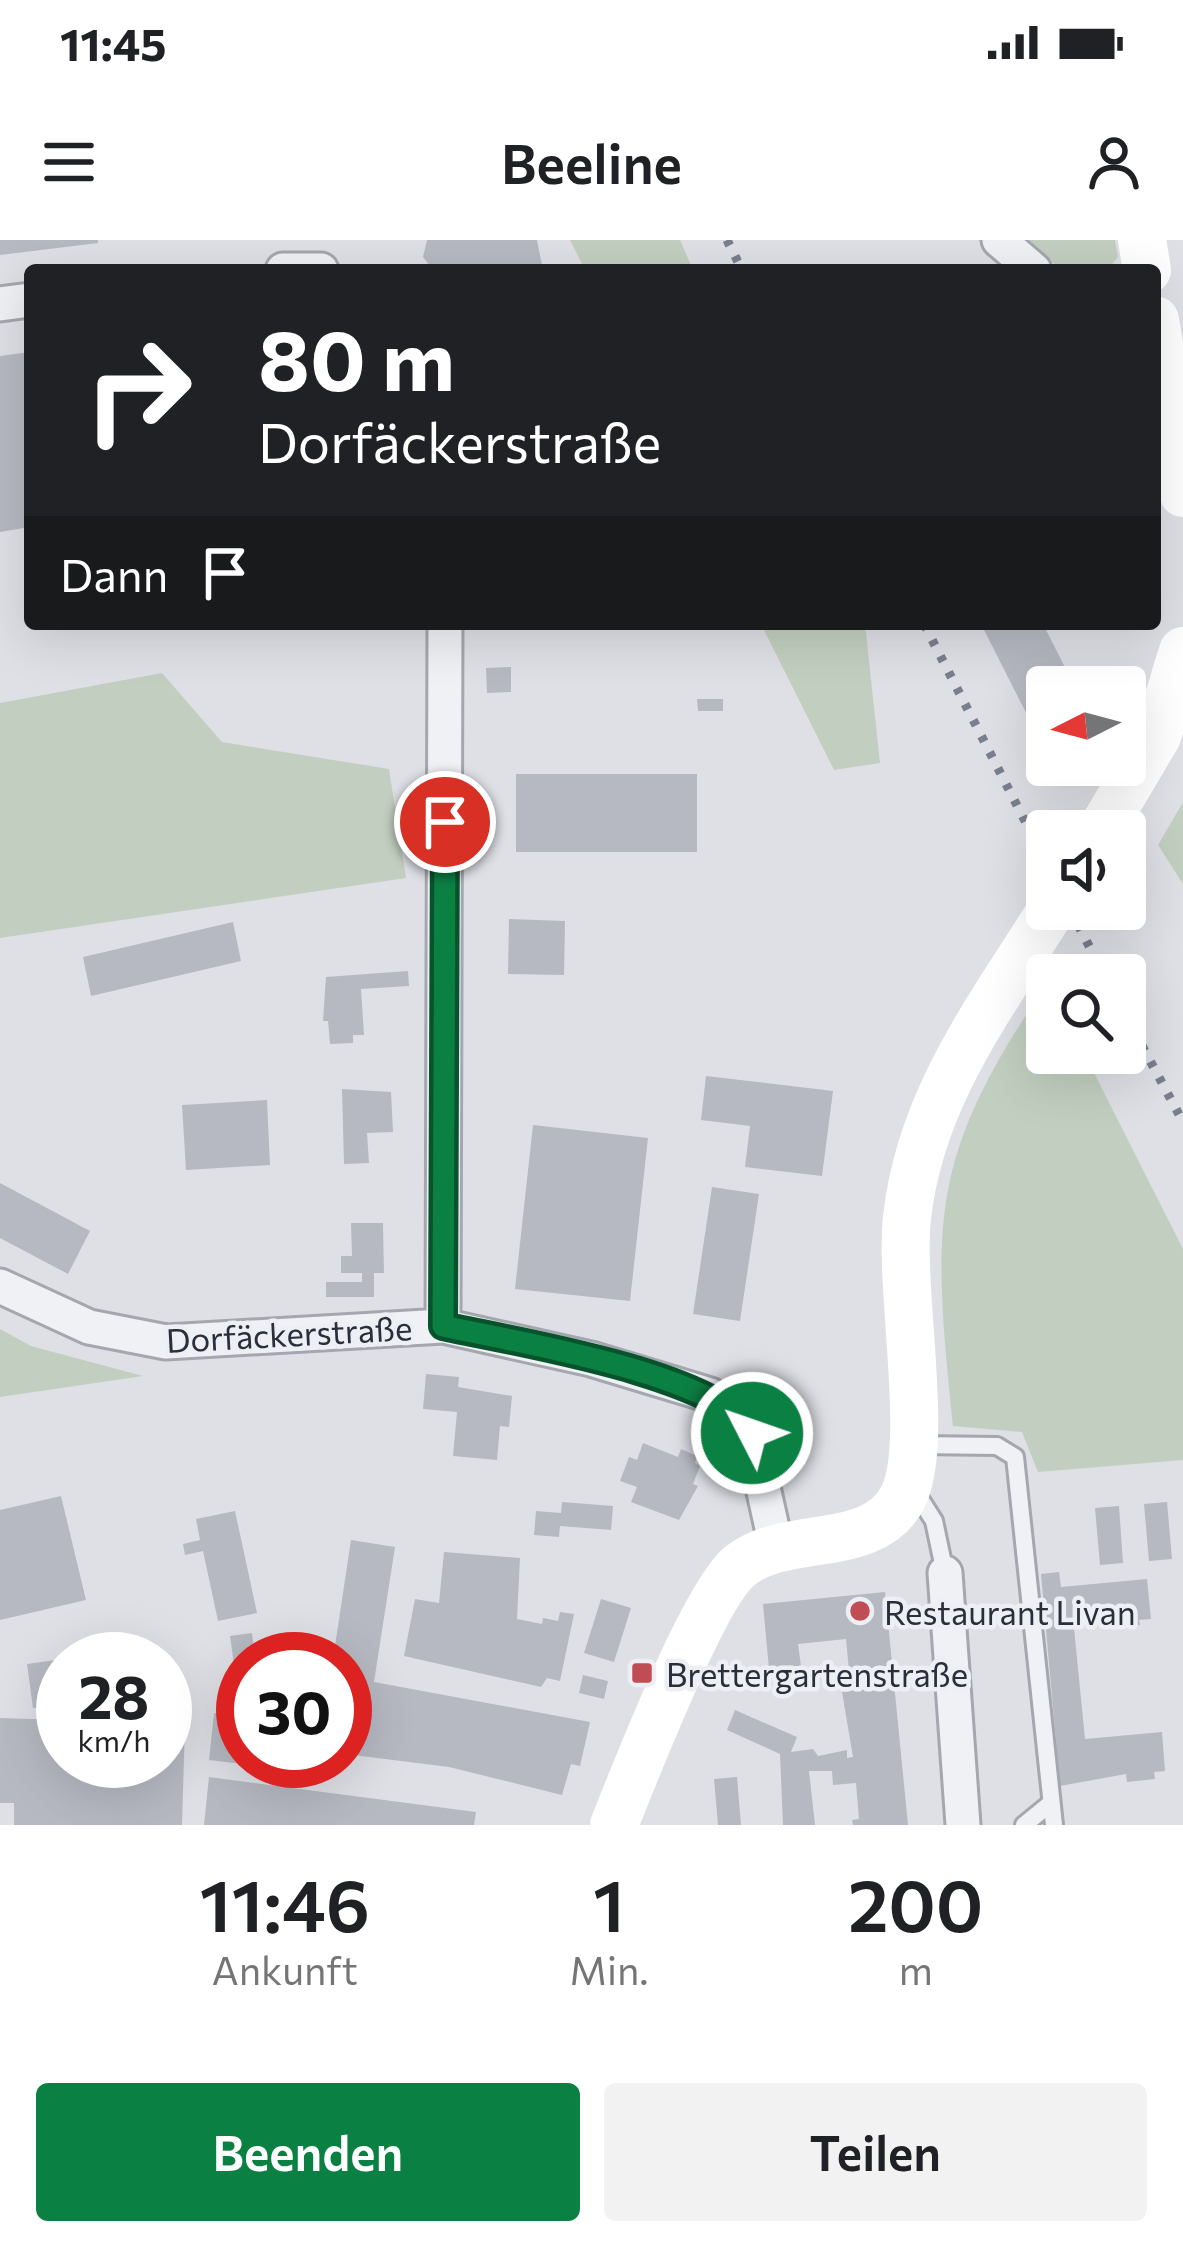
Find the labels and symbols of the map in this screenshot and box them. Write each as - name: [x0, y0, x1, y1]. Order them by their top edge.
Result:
- north arrow: [1026, 666, 1146, 786]
- pin: [394, 771, 496, 873]
- street label: Dorfäckerstraße: [165, 1306, 413, 1360]
- position arrow: [689, 1370, 815, 1496]
- place label: Restaurant Livan: [884, 1591, 1136, 1632]
- marker: Restaurant Livan: [847, 1598, 873, 1624]
- speed limit sign: 30: [216, 1632, 372, 1788]
- place label: Brettergartenstraße: [666, 1653, 968, 1694]
- marker: Brettergartenstraße: [629, 1660, 655, 1686]

